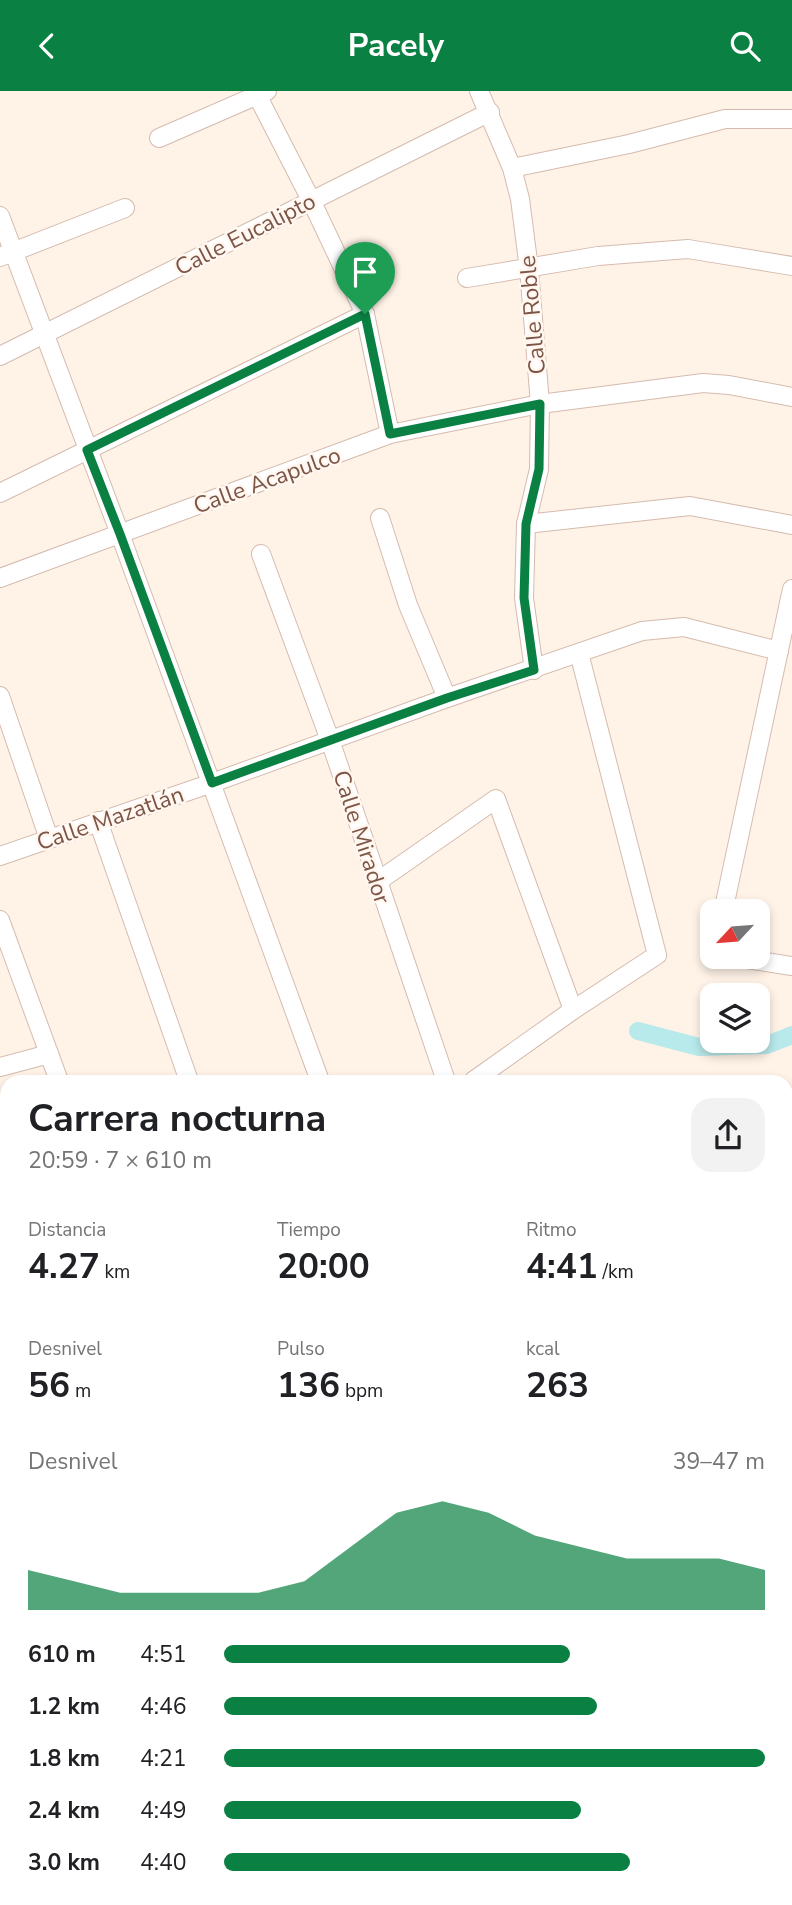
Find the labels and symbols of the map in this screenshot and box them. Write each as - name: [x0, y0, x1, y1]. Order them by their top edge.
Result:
- street label: Calle Eucalipto: [170, 186, 321, 283]
- pin: [335, 242, 395, 314]
- street label: Calle Roble: [512, 254, 553, 376]
- street label: Calle Acapulco: [189, 439, 345, 521]
- street label: Calle Mirador: [325, 766, 398, 909]
- street label: Calle Mazatlán: [32, 779, 188, 858]
- north arrow: [700, 899, 770, 969]

